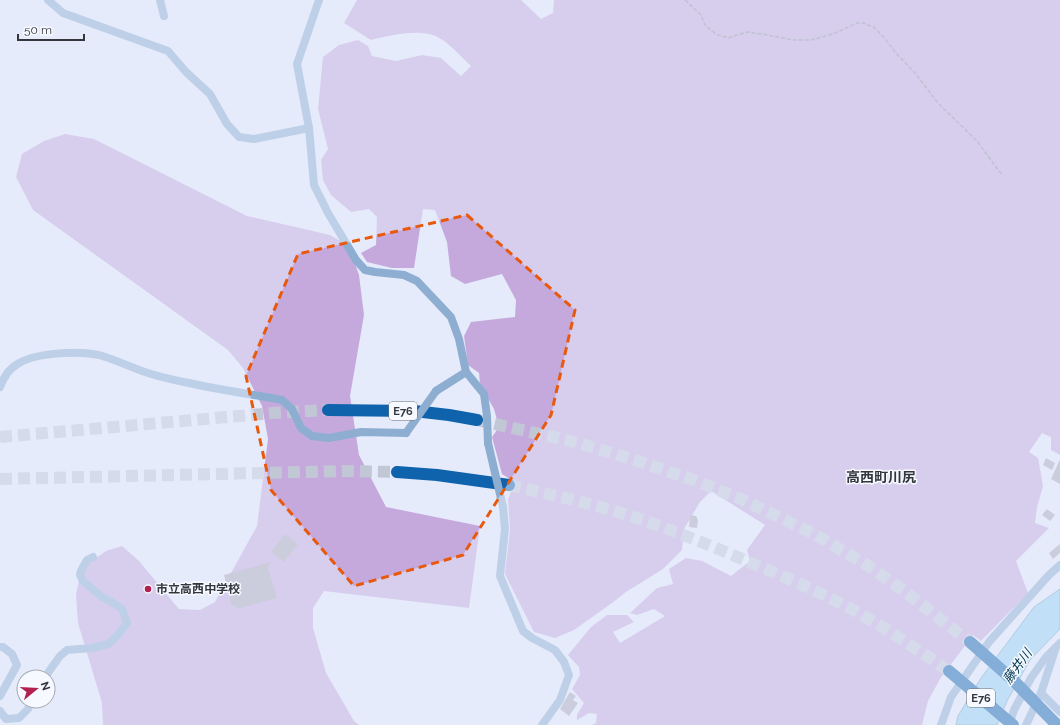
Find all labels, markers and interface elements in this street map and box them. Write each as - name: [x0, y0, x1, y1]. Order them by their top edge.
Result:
- scale bar: [18, 16, 84, 42]
- text: 50 m: [24, 23, 52, 37]
- road number: E76: [389, 402, 417, 420]
- district label: 高西町川尻: [846, 469, 916, 485]
- place label: 市立高西中学校: [156, 582, 240, 596]
- marker: 市立高西中学校: [143, 584, 153, 594]
- water label: 藤井川: [1000, 644, 1036, 686]
- north arrow: [16, 669, 56, 709]
- text: N: [38, 680, 53, 692]
- road number: E76: [967, 689, 995, 707]

